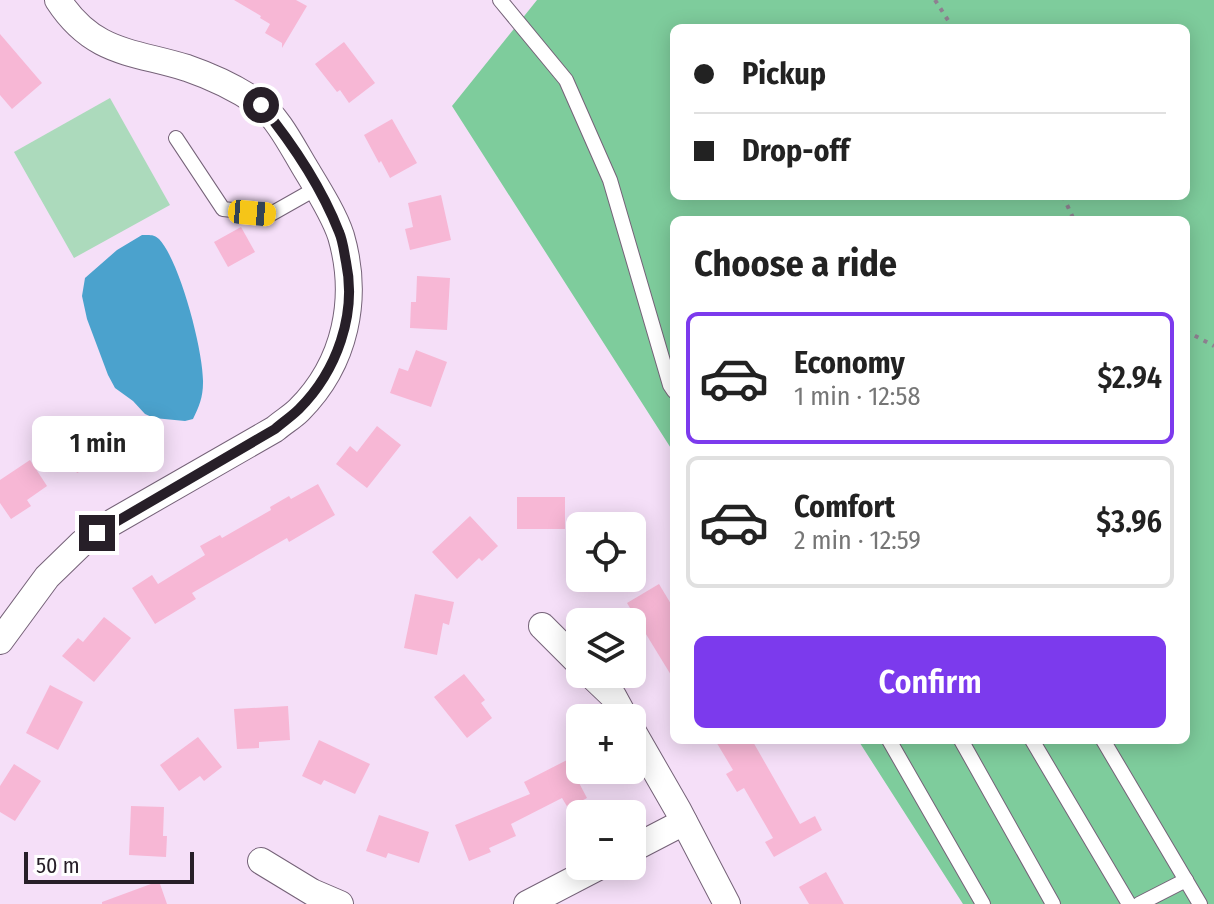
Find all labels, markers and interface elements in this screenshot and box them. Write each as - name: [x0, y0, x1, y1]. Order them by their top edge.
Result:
- text: Pickup: [742, 56, 826, 92]
- route start: [243, 87, 279, 123]
- text: Drop-off: [742, 133, 849, 169]
- car: [227, 199, 277, 227]
- text: Choose a ride: [694, 242, 897, 286]
- icon: car: [698, 342, 770, 414]
- text: Economy: [794, 345, 905, 381]
- text: $2.94: [1097, 360, 1162, 396]
- text: 1 min · 12:58: [794, 381, 920, 412]
- callout: 1 min: [31, 417, 163, 473]
- text: 1 min: [70, 428, 126, 459]
- icon: car: [698, 486, 770, 558]
- text: Comfort: [794, 489, 895, 525]
- text: $3.96: [1096, 504, 1162, 540]
- map controls: [566, 512, 646, 880]
- button: locate: [566, 512, 646, 592]
- route end: [79, 515, 115, 551]
- text: 2 min · 12:59: [794, 525, 921, 556]
- button: layers: [566, 608, 646, 688]
- button: Confirm: [694, 636, 1166, 728]
- button: +: [566, 704, 646, 784]
- button: −: [566, 800, 646, 880]
- scale bar: [24, 848, 194, 884]
- text: 50 m: [36, 852, 80, 879]

